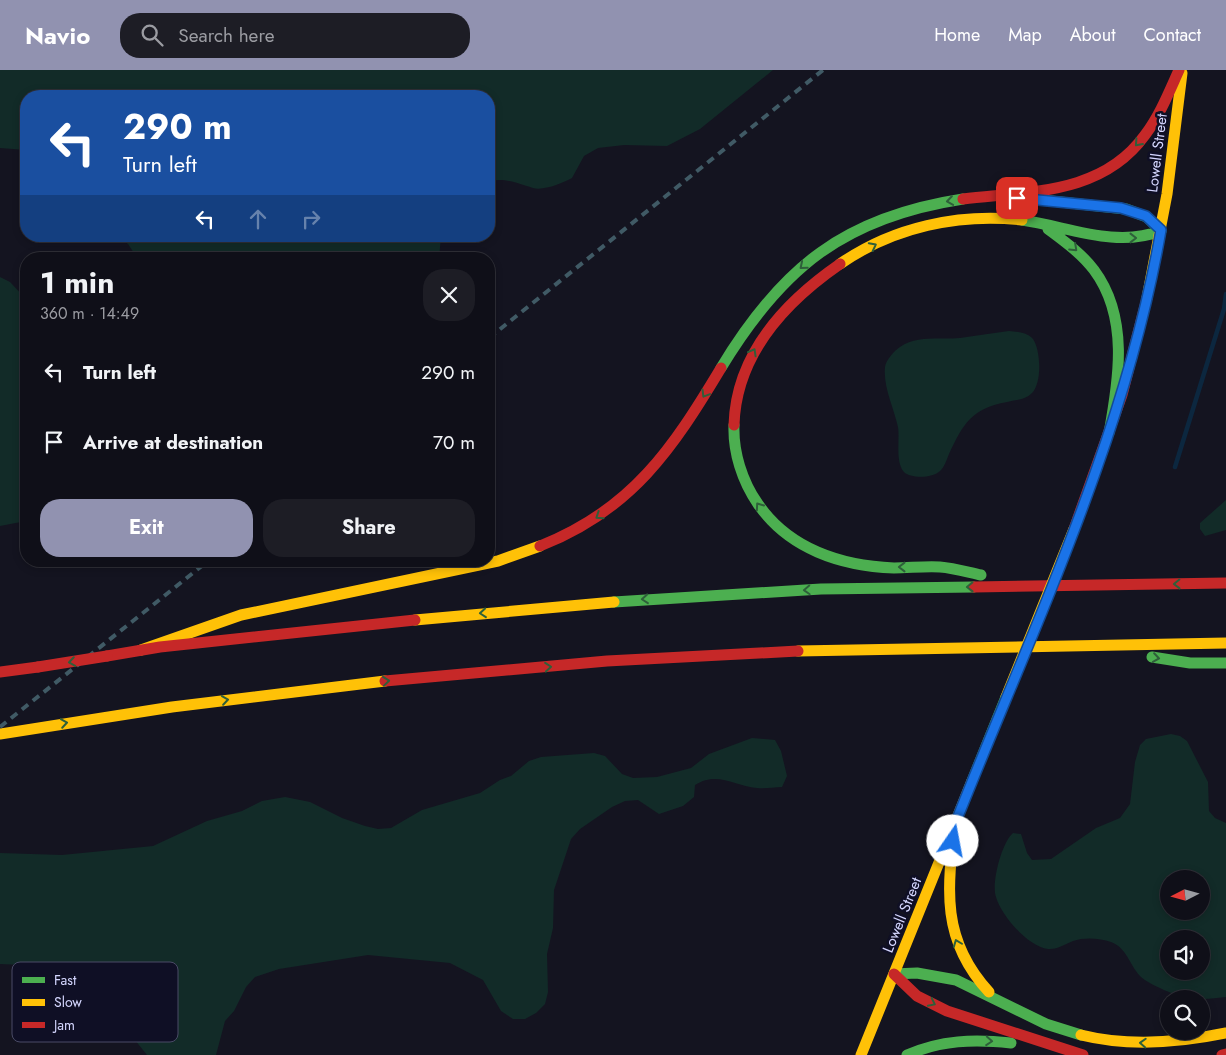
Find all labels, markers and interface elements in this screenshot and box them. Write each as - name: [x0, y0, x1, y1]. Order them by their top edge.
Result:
- search box: [120, 13, 470, 58]
- text: Navio: [25, 18, 90, 53]
- icon: search: [138, 21, 166, 49]
- text: Search here: [178, 22, 274, 49]
- text: Home: [934, 22, 980, 48]
- text: Map: [1008, 22, 1042, 48]
- text: About: [1070, 22, 1115, 48]
- text: Contact: [1143, 22, 1201, 48]
- text: 290 m: [123, 102, 232, 152]
- icon: left: [40, 110, 105, 175]
- street label: Lowell Street: [1141, 112, 1173, 194]
- one-way arrow: [1135, 137, 1144, 146]
- text: Turn left: [123, 148, 197, 180]
- pin: [996, 177, 1038, 219]
- icon: arrive: [1003, 184, 1031, 212]
- one-way arrow: [945, 195, 953, 206]
- icon: left: [191, 205, 219, 233]
- icon: ahead: [244, 205, 272, 233]
- icon: right: [297, 205, 325, 233]
- one-way arrow: [1130, 233, 1137, 243]
- one-way arrow: [867, 242, 876, 252]
- one-way arrow: [1069, 242, 1078, 251]
- text: 1 min: [40, 261, 114, 304]
- one-way arrow: [800, 261, 809, 270]
- button: close: [423, 269, 475, 321]
- text: 360 m · 14:49: [40, 302, 139, 325]
- one-way arrow: [747, 348, 757, 357]
- icon: left: [40, 358, 68, 386]
- text: Turn left: [83, 359, 156, 386]
- text: 290 m: [421, 359, 475, 386]
- one-way arrow: [702, 389, 711, 398]
- icon: arrive: [40, 428, 68, 456]
- text: Arrive at destination: [83, 429, 263, 456]
- text: 70 m: [433, 429, 475, 456]
- button: Exit: [40, 499, 253, 557]
- button: Share: [263, 499, 475, 557]
- one-way arrow: [756, 502, 765, 511]
- one-way arrow: [595, 509, 604, 519]
- one-way arrow: [897, 562, 905, 572]
- one-way arrow: [1173, 578, 1181, 589]
- one-way arrow: [965, 582, 973, 592]
- one-way arrow: [803, 584, 811, 595]
- one-way arrow: [641, 593, 649, 604]
- one-way arrow: [479, 607, 487, 618]
- one-way arrow: [1152, 652, 1161, 662]
- one-way arrow: [68, 656, 77, 666]
- one-way arrow: [544, 661, 552, 672]
- one-way arrow: [383, 676, 391, 687]
- one-way arrow: [221, 696, 229, 706]
- one-way arrow: [60, 719, 68, 729]
- position arrow: [926, 814, 978, 866]
- north arrow: [1160, 870, 1210, 920]
- map controls: [1160, 870, 1210, 1040]
- street label: Lowell Street: [877, 874, 927, 956]
- button: sound: [1160, 930, 1210, 980]
- one-way arrow: [953, 939, 963, 948]
- legend: [12, 962, 178, 1042]
- text: Fast: [54, 970, 77, 990]
- button: search: [1160, 990, 1210, 1040]
- text: Slow: [54, 992, 82, 1012]
- one-way arrow: [927, 997, 936, 1008]
- text: Jam: [52, 1015, 75, 1035]
- one-way arrow: [985, 1036, 993, 1047]
- one-way arrow: [1139, 1037, 1147, 1048]

